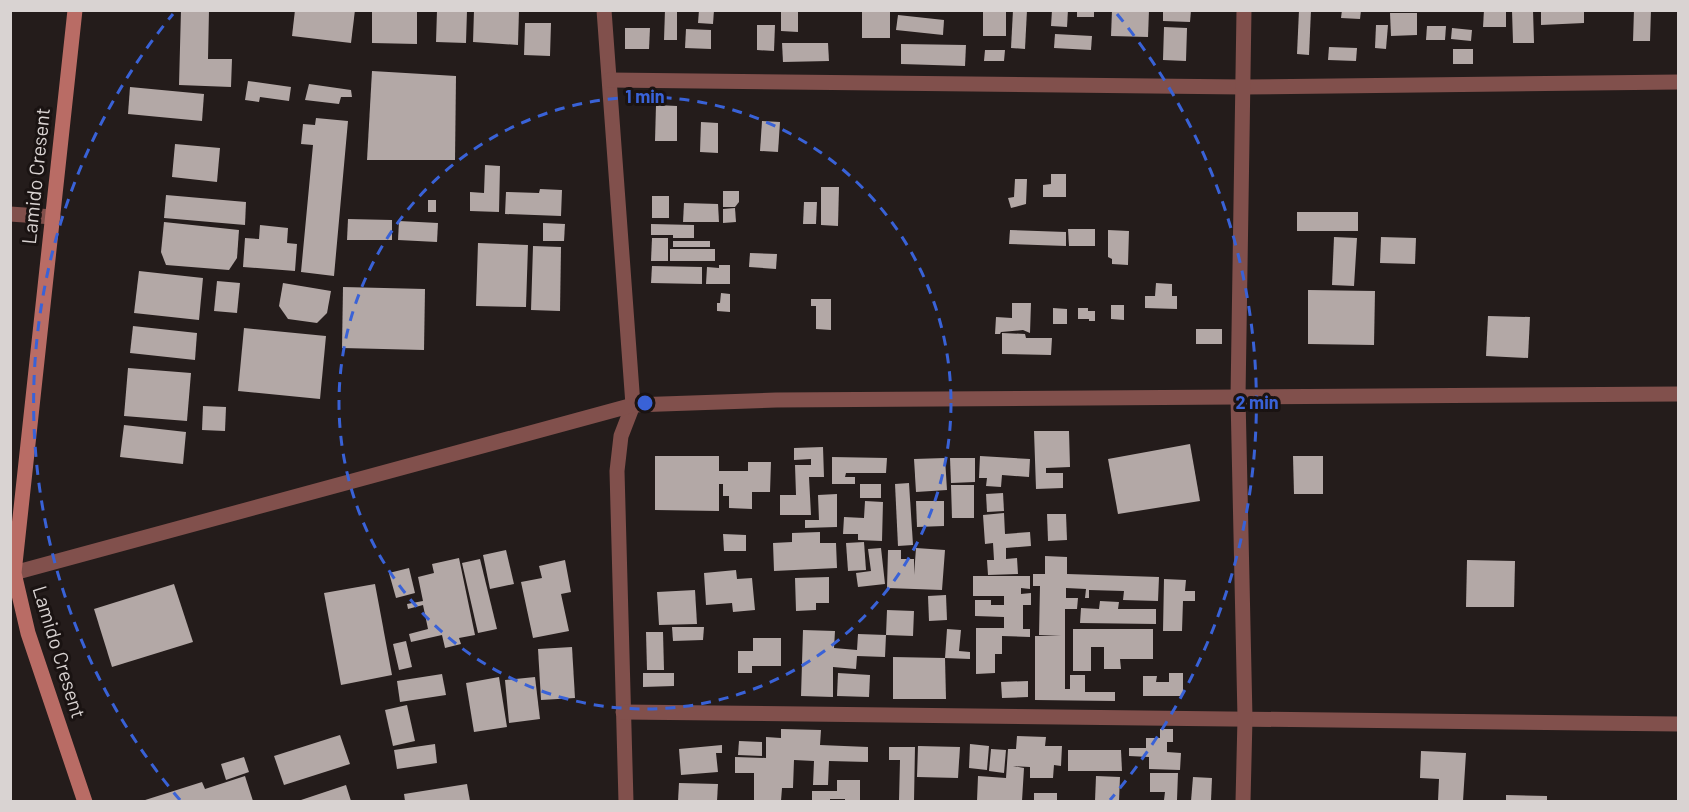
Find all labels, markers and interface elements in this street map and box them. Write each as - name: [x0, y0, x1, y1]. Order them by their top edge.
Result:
- text: 1 min: [625, 85, 665, 107]
- street label: Lamido Cresent: [16, 106, 54, 245]
- text: 2 min: [1235, 391, 1279, 413]
- centre of rings: [635, 393, 655, 413]
- street label: Lamido Cresent: [28, 583, 91, 721]

